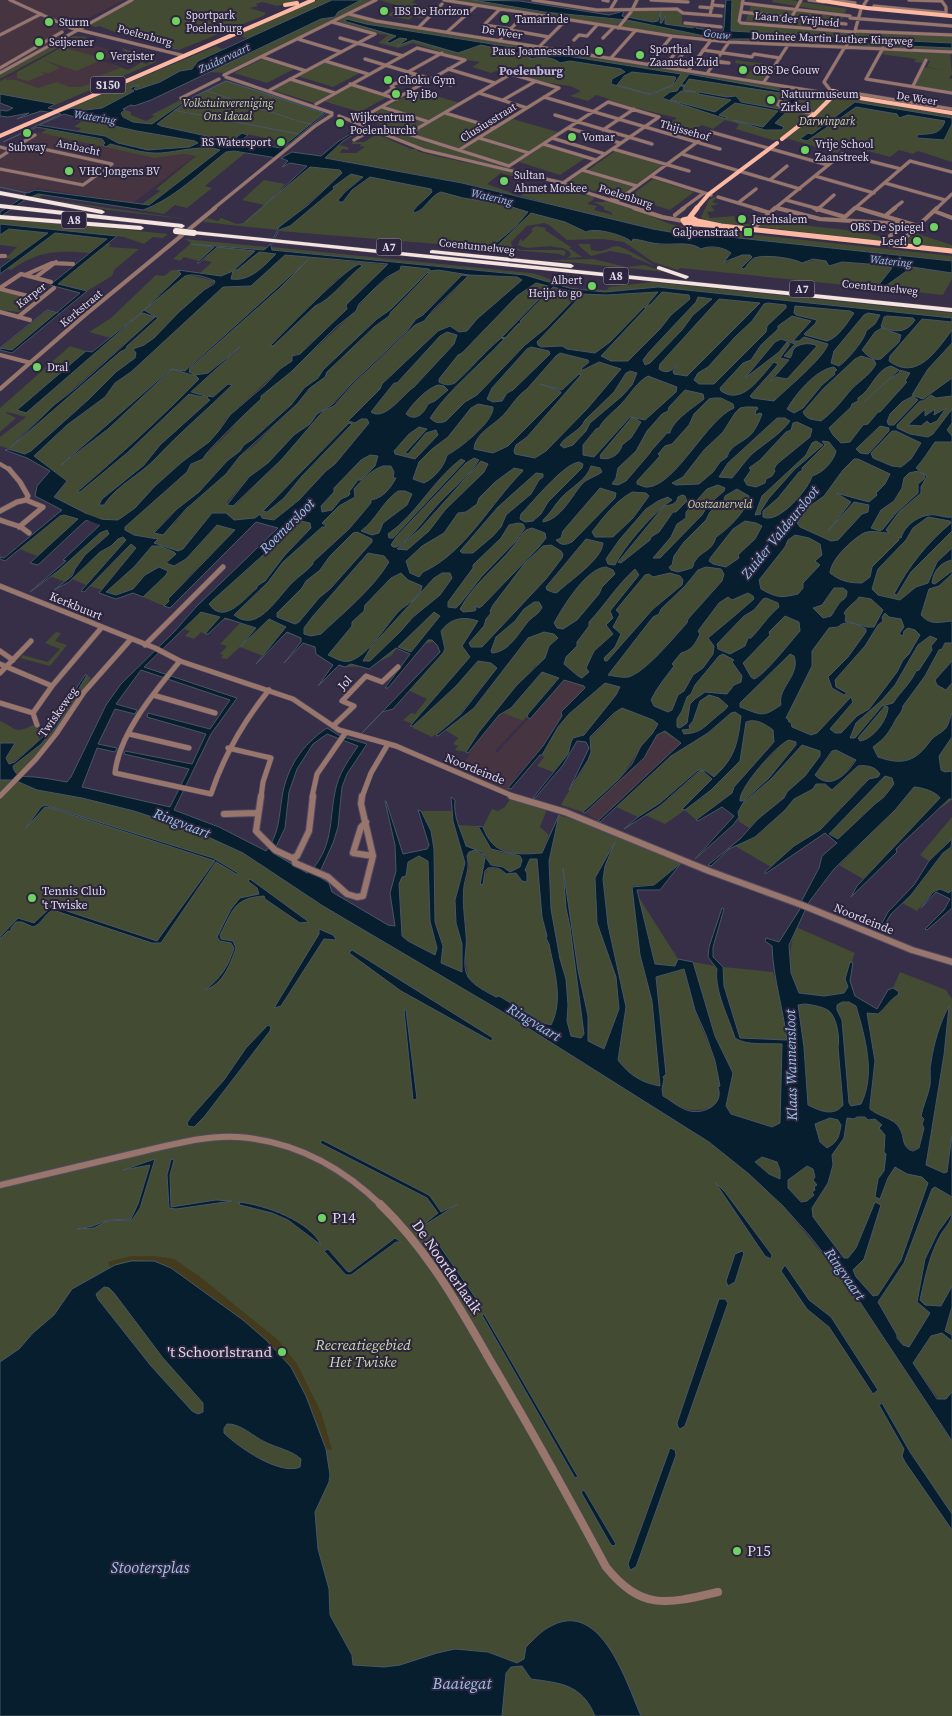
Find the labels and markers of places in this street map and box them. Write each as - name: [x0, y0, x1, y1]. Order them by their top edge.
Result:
- place label: IBS De Horizon: [394, 4, 470, 19]
- marker: IBS De Horizon: [378, 5, 390, 17]
- place label: Sportpark Poelenburg: [186, 8, 243, 36]
- place label: Tamarinde: [515, 12, 569, 27]
- marker: Tamarinde: [499, 13, 511, 25]
- place label: Sturm: [59, 15, 89, 30]
- marker: Sportpark Poelenburg: [170, 15, 182, 27]
- marker: Sturm: [43, 16, 55, 28]
- place label: Seijsener: [49, 35, 94, 50]
- marker: Seijsener: [33, 36, 45, 48]
- place label: Sporthal Zaanstad Zuid: [650, 42, 719, 70]
- place label: Paus Joannesschool: [492, 44, 589, 59]
- marker: Paus Joannesschool: [593, 45, 605, 57]
- place label: Vergister: [110, 49, 155, 64]
- marker: Sporthal Zaanstad Zuid: [634, 49, 646, 61]
- marker: Vergister: [94, 50, 106, 62]
- place label: OBS De Gouw: [753, 63, 820, 78]
- marker: OBS De Gouw: [737, 64, 749, 76]
- place label: Choku Gym: [398, 73, 456, 88]
- marker: Choku Gym: [382, 74, 394, 86]
- place label: By iBo: [406, 87, 437, 102]
- place label: Natuurmuseum Zirkel: [781, 87, 859, 115]
- marker: By iBo: [390, 88, 402, 100]
- marker: Natuurmuseum Zirkel: [765, 94, 777, 106]
- place label: Wijkcentrum Poelenburcht: [350, 110, 416, 138]
- marker: Wijkcentrum Poelenburcht: [334, 117, 346, 129]
- marker: Subway: [21, 127, 33, 139]
- place label: Vomar: [582, 130, 615, 145]
- marker: Vomar: [566, 131, 578, 143]
- place label: RS Watersport: [201, 135, 271, 150]
- marker: RS Watersport: [275, 136, 287, 148]
- place label: Vrije School Zaanstreek: [815, 137, 874, 165]
- place label: Subway: [8, 140, 46, 155]
- marker: Vrije School Zaanstreek: [799, 144, 811, 156]
- place label: VHC Jongens BV: [79, 164, 160, 179]
- marker: VHC Jongens BV: [63, 165, 75, 177]
- place label: Sultan Ahmet Moskee: [514, 168, 587, 196]
- marker: Sultan Ahmet Moskee: [498, 175, 510, 187]
- place label: Jerehsalem: [751, 212, 807, 227]
- marker: Jerehsalem: [736, 213, 748, 225]
- place label: OBS De Spiegel: [850, 220, 924, 235]
- marker: OBS De Spiegel: [928, 221, 940, 233]
- place label: Galjoenstraat: [673, 225, 738, 240]
- marker: Galjoenstraat: [742, 226, 754, 238]
- place label: Leef!: [882, 234, 907, 249]
- marker: Leef!: [911, 235, 923, 247]
- place label: Albert Heijn to go: [529, 273, 582, 301]
- marker: Albert Heijn to go: [586, 280, 598, 292]
- place label: Dral: [47, 360, 68, 375]
- marker: Dral: [31, 361, 43, 373]
- place label: Tennis Club 't Twiske: [42, 883, 106, 913]
- marker: Tennis Club 't Twiske: [26, 892, 38, 904]
- place label: P14: [332, 1207, 356, 1228]
- marker: P14: [316, 1212, 328, 1224]
- place label: 't Schoorlstrand: [167, 1341, 272, 1362]
- marker: 't Schoorlstrand: [276, 1346, 288, 1358]
- place label: P15: [747, 1540, 771, 1561]
- marker: P15: [731, 1545, 743, 1557]

